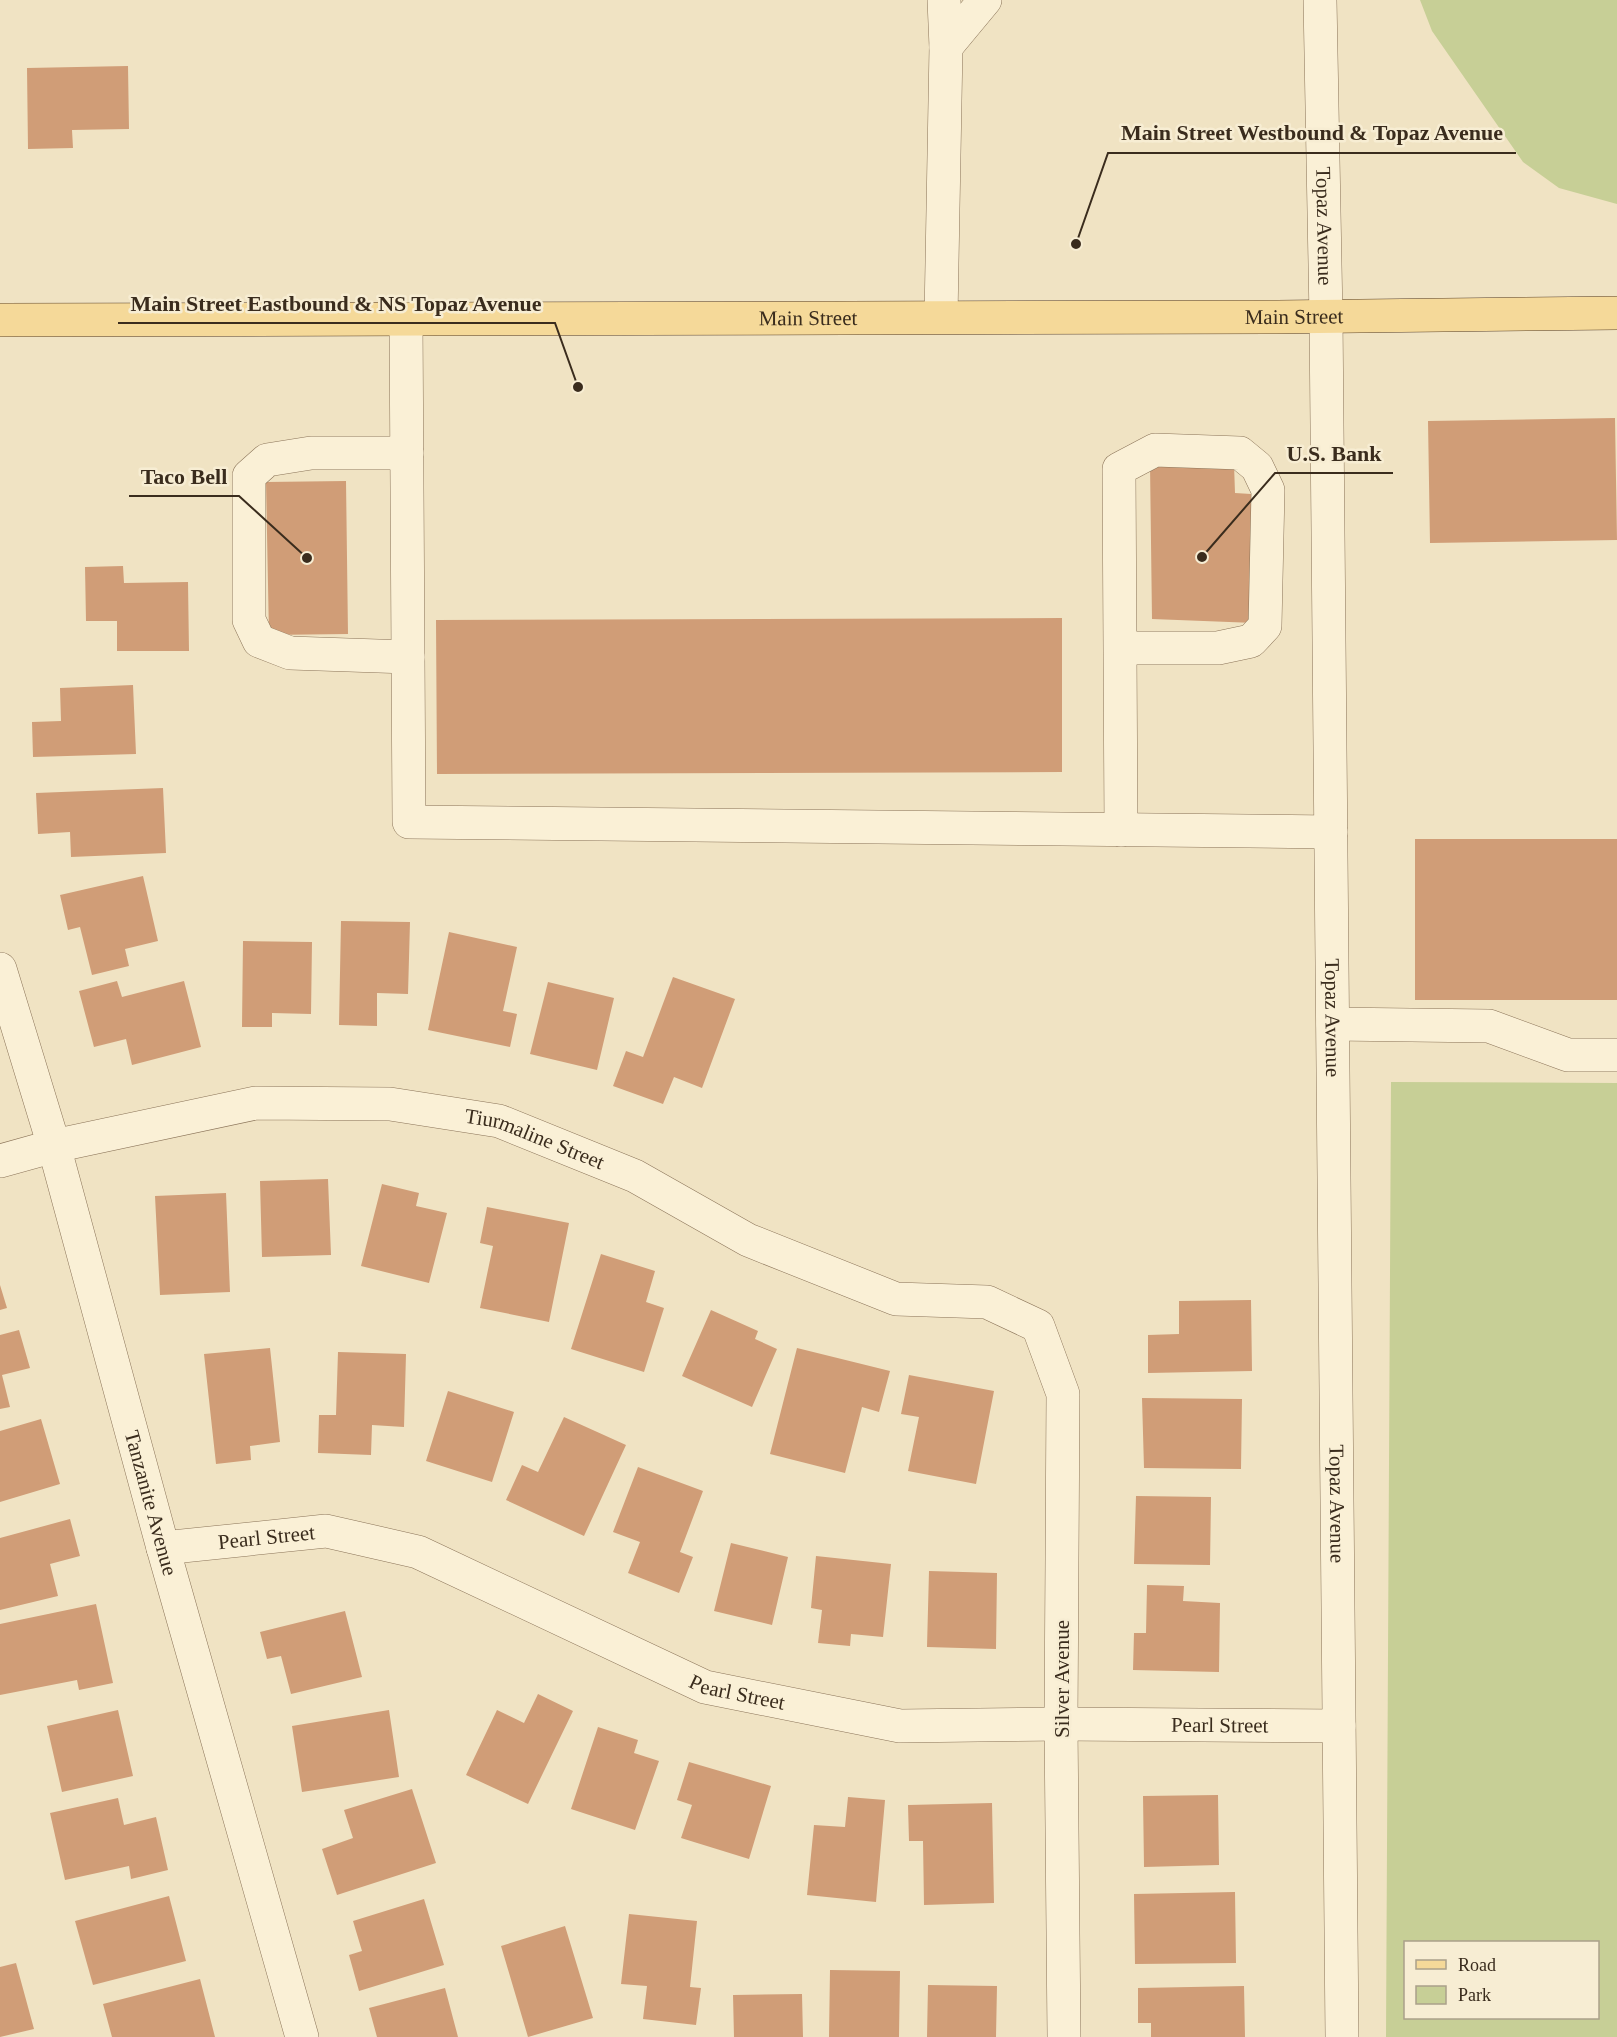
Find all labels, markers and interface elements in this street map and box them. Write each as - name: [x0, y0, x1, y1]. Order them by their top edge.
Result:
- callout: Main Street Westbound & Topaz Avenue: [1108, 113, 1516, 153]
- text: Main Street Westbound & Topaz Avenue: [1121, 120, 1503, 145]
- street label: Topaz Avenue: [1311, 166, 1337, 286]
- callout: Main Street Eastbound & NS Topaz Avenue: [118, 283, 555, 323]
- text: Main Street Eastbound & NS Topaz Avenue: [130, 291, 542, 316]
- street label: Main Street: [1245, 304, 1344, 329]
- street label: Main Street: [759, 306, 858, 330]
- callout: U.S. Bank: [1275, 433, 1393, 473]
- text: U.S. Bank: [1287, 441, 1382, 466]
- callout: Taco Bell: [129, 456, 239, 496]
- text: Taco Bell: [141, 464, 227, 489]
- street label: Topaz Avenue: [1320, 958, 1345, 1077]
- street label: Tiurmaline Street: [463, 1104, 608, 1174]
- street label: Tanzanite Avenue: [120, 1428, 182, 1578]
- street label: Topaz Avenue: [1324, 1444, 1350, 1563]
- street label: Pearl Street: [217, 1520, 316, 1554]
- street label: Silver Avenue: [1050, 1620, 1074, 1738]
- street label: Pearl Street: [685, 1669, 787, 1715]
- street label: Pearl Street: [1171, 1713, 1269, 1737]
- legend: [1404, 1941, 1599, 2019]
- text: Road: [1458, 1955, 1496, 1975]
- text: Park: [1458, 1985, 1491, 2005]

